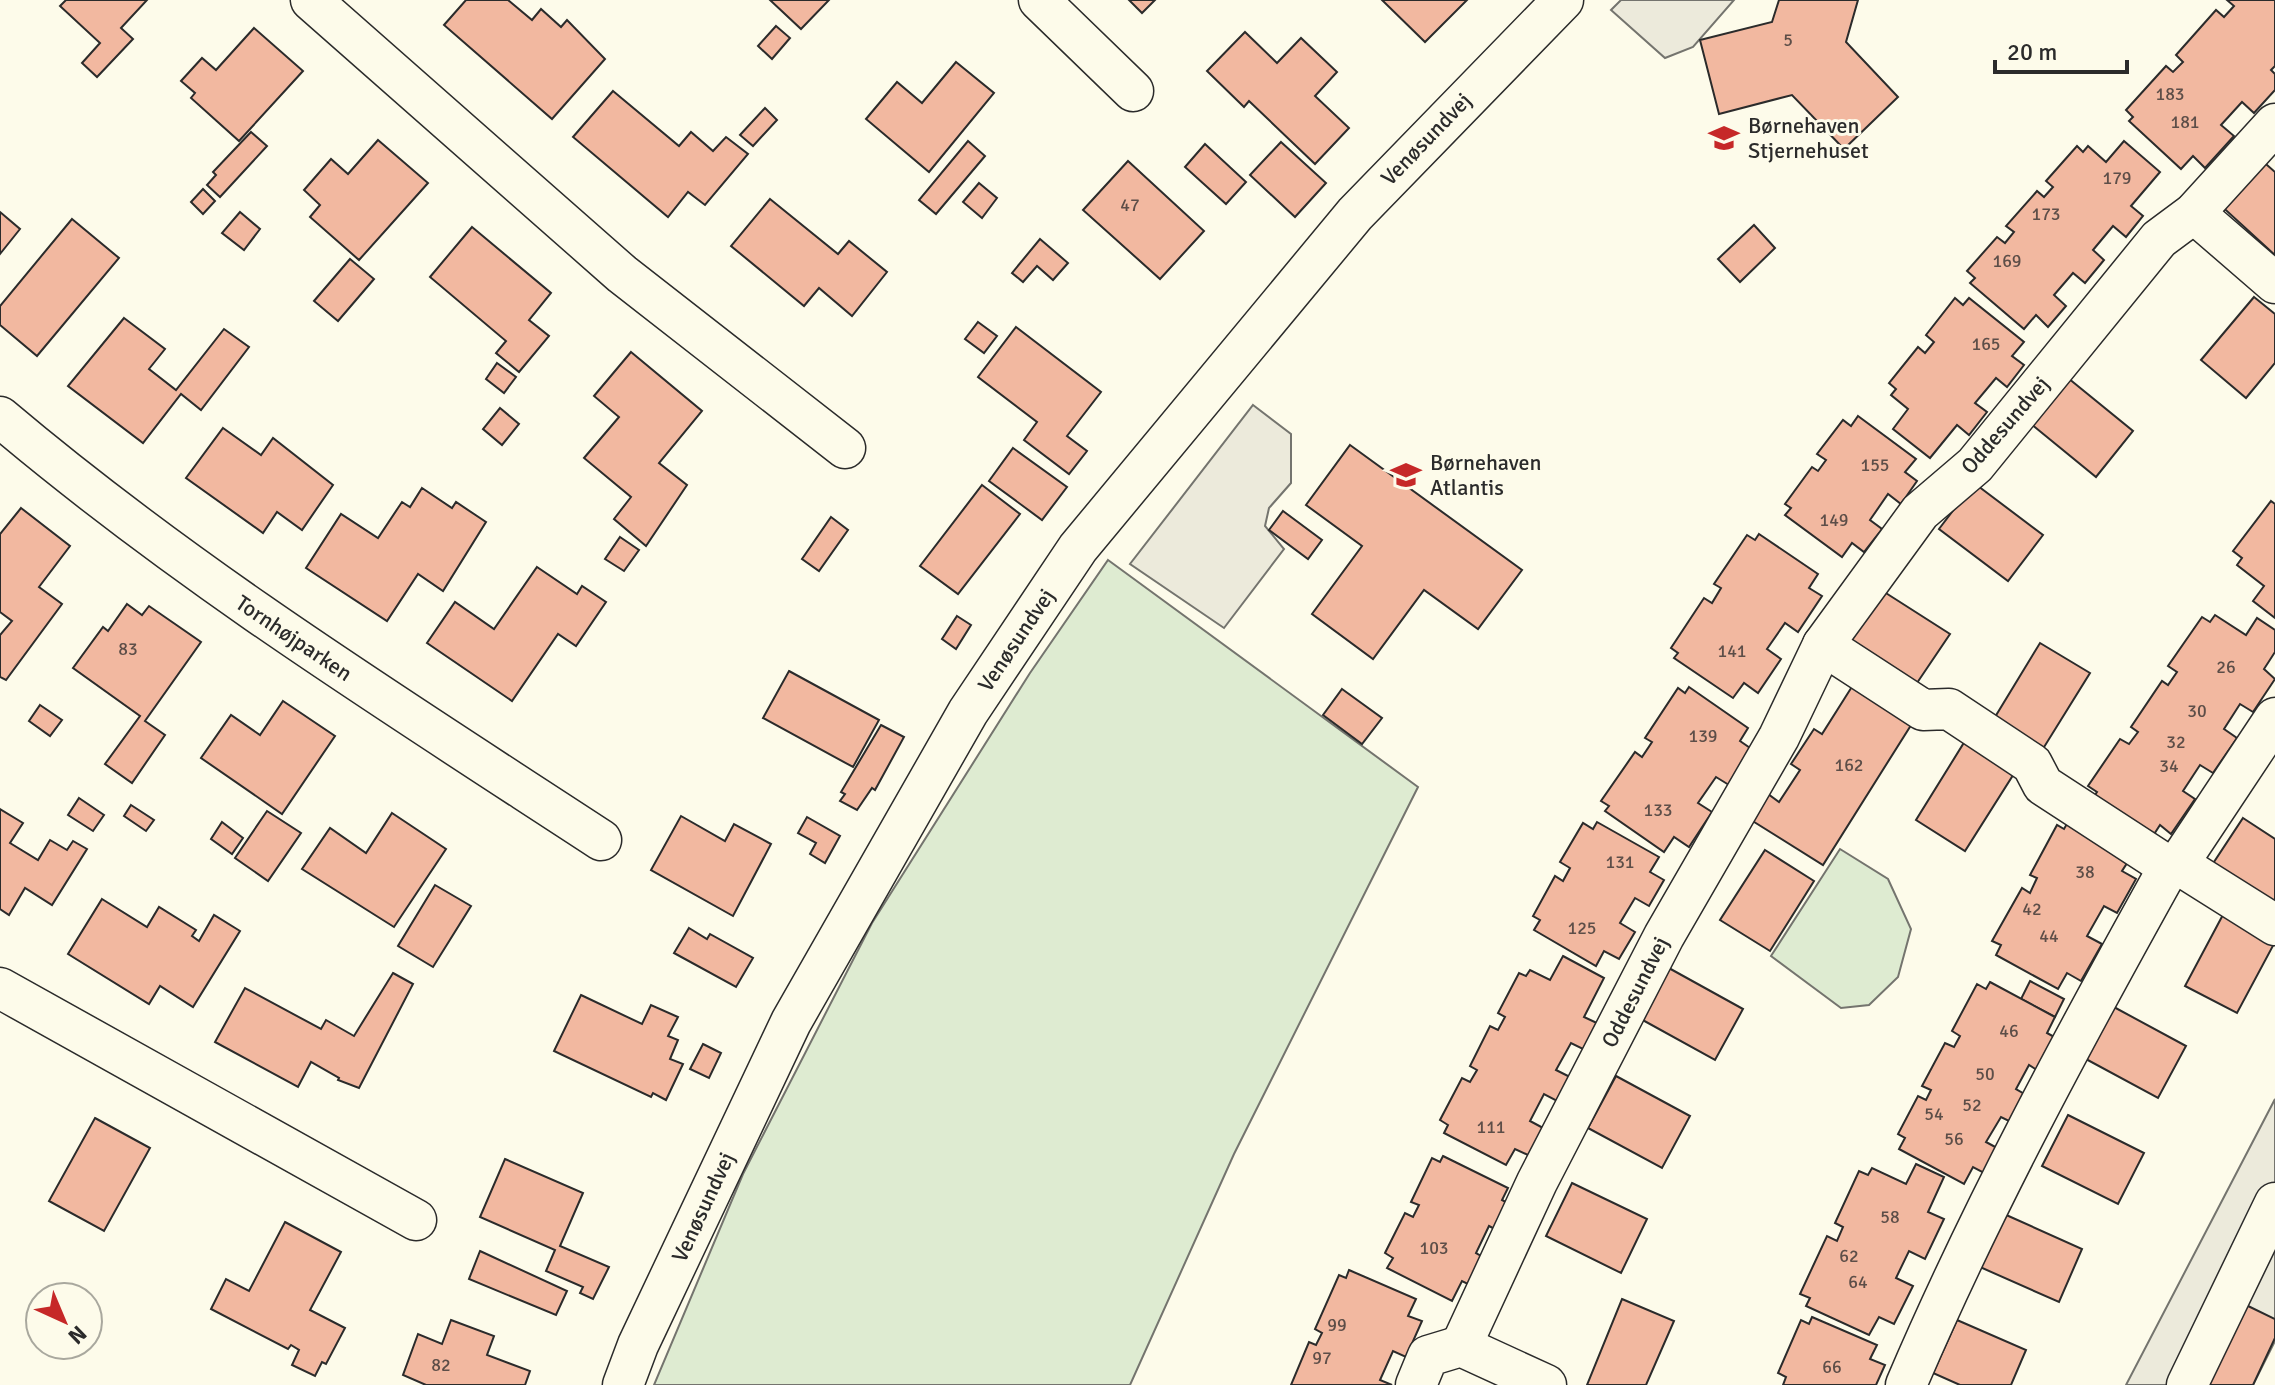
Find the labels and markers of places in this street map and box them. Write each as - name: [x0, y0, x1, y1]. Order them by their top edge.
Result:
- place label: Børnehaven Stjernehuset: [1748, 112, 1869, 164]
- school or university icon: Børnehaven Stjernehuset: [1707, 121, 1741, 155]
- place label: Børnehaven Atlantis: [1430, 449, 1541, 501]
- school or university icon: Børnehaven Atlantis: [1389, 458, 1423, 492]

